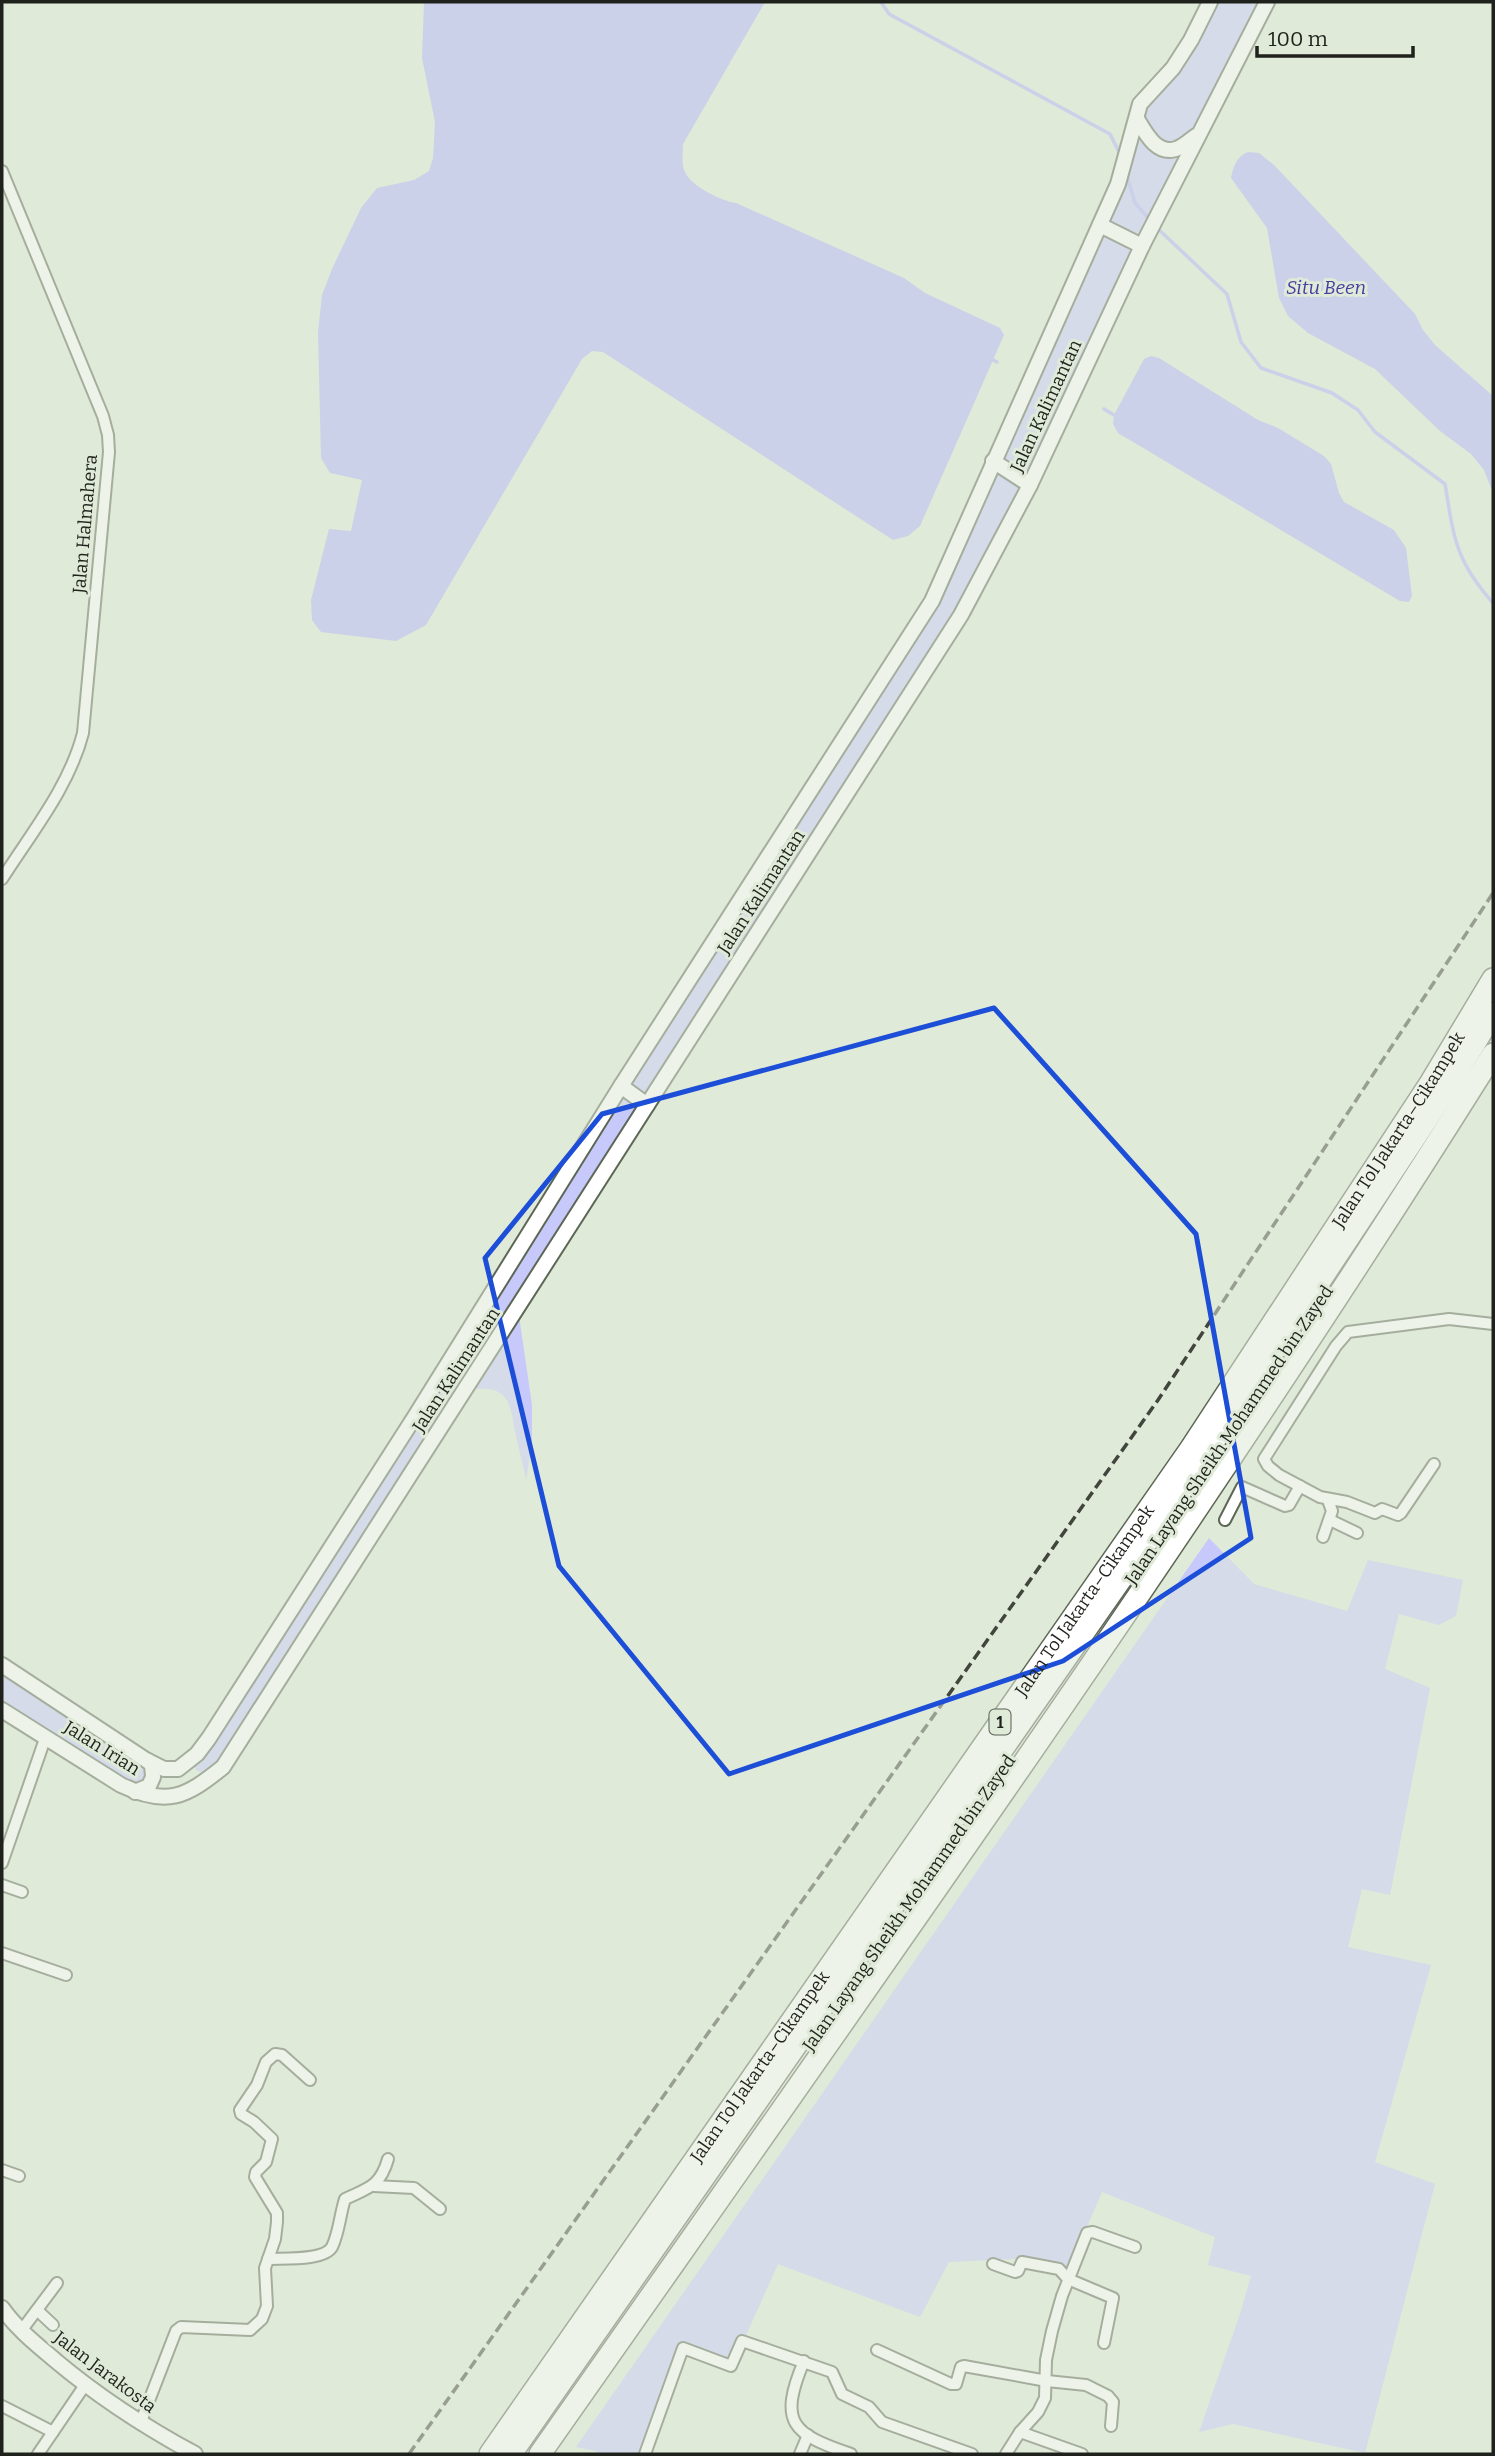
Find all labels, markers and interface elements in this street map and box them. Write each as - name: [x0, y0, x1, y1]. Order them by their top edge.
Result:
- scale bar: [1257, 14, 1413, 58]
- text: 100 m: [1268, 26, 1328, 52]
- water label: Situ Been: [1286, 276, 1366, 299]
- street label: Jalan Kalimantan: [1005, 336, 1087, 477]
- street label: Jalan Halmahera: [68, 453, 102, 595]
- street label: Jalan Kalimantan: [712, 825, 810, 959]
- street label: Jalan Tol Jakarta–Cikampek: [1327, 1027, 1470, 1233]
- street label: Jalan Layang Sheikh Mohammed bin Zayed: [1120, 1281, 1338, 1590]
- street label: Jalan Kalimantan: [407, 1303, 505, 1437]
- street label: Jalan Tol Jakarta–Cikampek: [1010, 1500, 1159, 1702]
- road number: 1: [990, 1710, 1010, 1734]
- street label: Jalan Irian: [59, 1715, 145, 1780]
- street label: Jalan Layang Sheikh Mohammed bin Zayed: [797, 1750, 1020, 2056]
- street label: Jalan Tol Jakarta–Cikampek: [685, 1966, 835, 2168]
- street label: Jalan Jarakosta: [49, 2326, 161, 2418]

